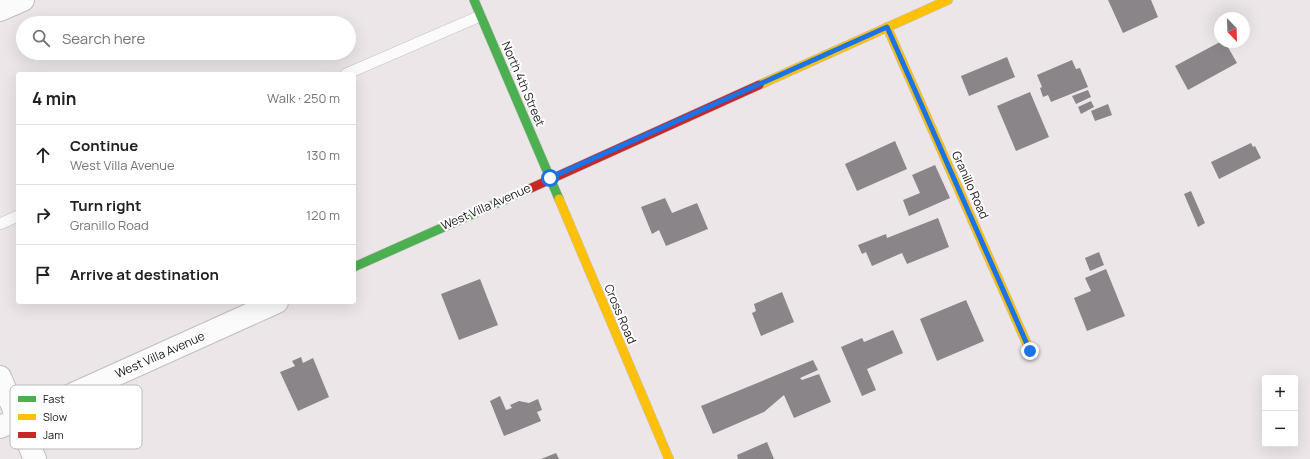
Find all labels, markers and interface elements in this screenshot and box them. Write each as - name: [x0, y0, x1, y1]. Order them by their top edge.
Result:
- north arrow: [1214, 12, 1250, 48]
- search box: [16, 16, 356, 60]
- icon: search: [30, 27, 52, 49]
- text: Search here: [62, 28, 145, 49]
- street label: North 4th Street: [498, 39, 549, 129]
- text: 4 min: [32, 87, 76, 110]
- text: Walk · 250 m: [267, 89, 340, 107]
- text: Continue: [70, 135, 138, 156]
- icon: ahead: [32, 144, 54, 166]
- text: 130 m: [306, 146, 340, 164]
- street label: Granillo Road: [948, 148, 993, 221]
- text: West Villa Avenue: [70, 156, 175, 174]
- route start: [541, 169, 559, 187]
- street label: West Villa Avenue: [438, 179, 533, 234]
- text: Turn right: [70, 195, 141, 216]
- icon: right: [32, 204, 54, 226]
- text: 120 m: [306, 206, 340, 224]
- text: Granillo Road: [70, 216, 149, 234]
- icon: arrive: [32, 264, 54, 286]
- text: Arrive at destination: [70, 264, 219, 285]
- street label: Cross Road: [600, 281, 641, 346]
- street label: West Villa Avenue: [112, 327, 207, 382]
- route end: [1021, 342, 1039, 360]
- map controls: [1262, 375, 1298, 447]
- button: +: [1262, 375, 1298, 411]
- legend: [10, 385, 142, 449]
- text: Fast: [43, 391, 65, 406]
- text: Slow: [43, 409, 68, 424]
- button: −: [1262, 411, 1298, 447]
- text: Jam: [43, 427, 64, 442]

